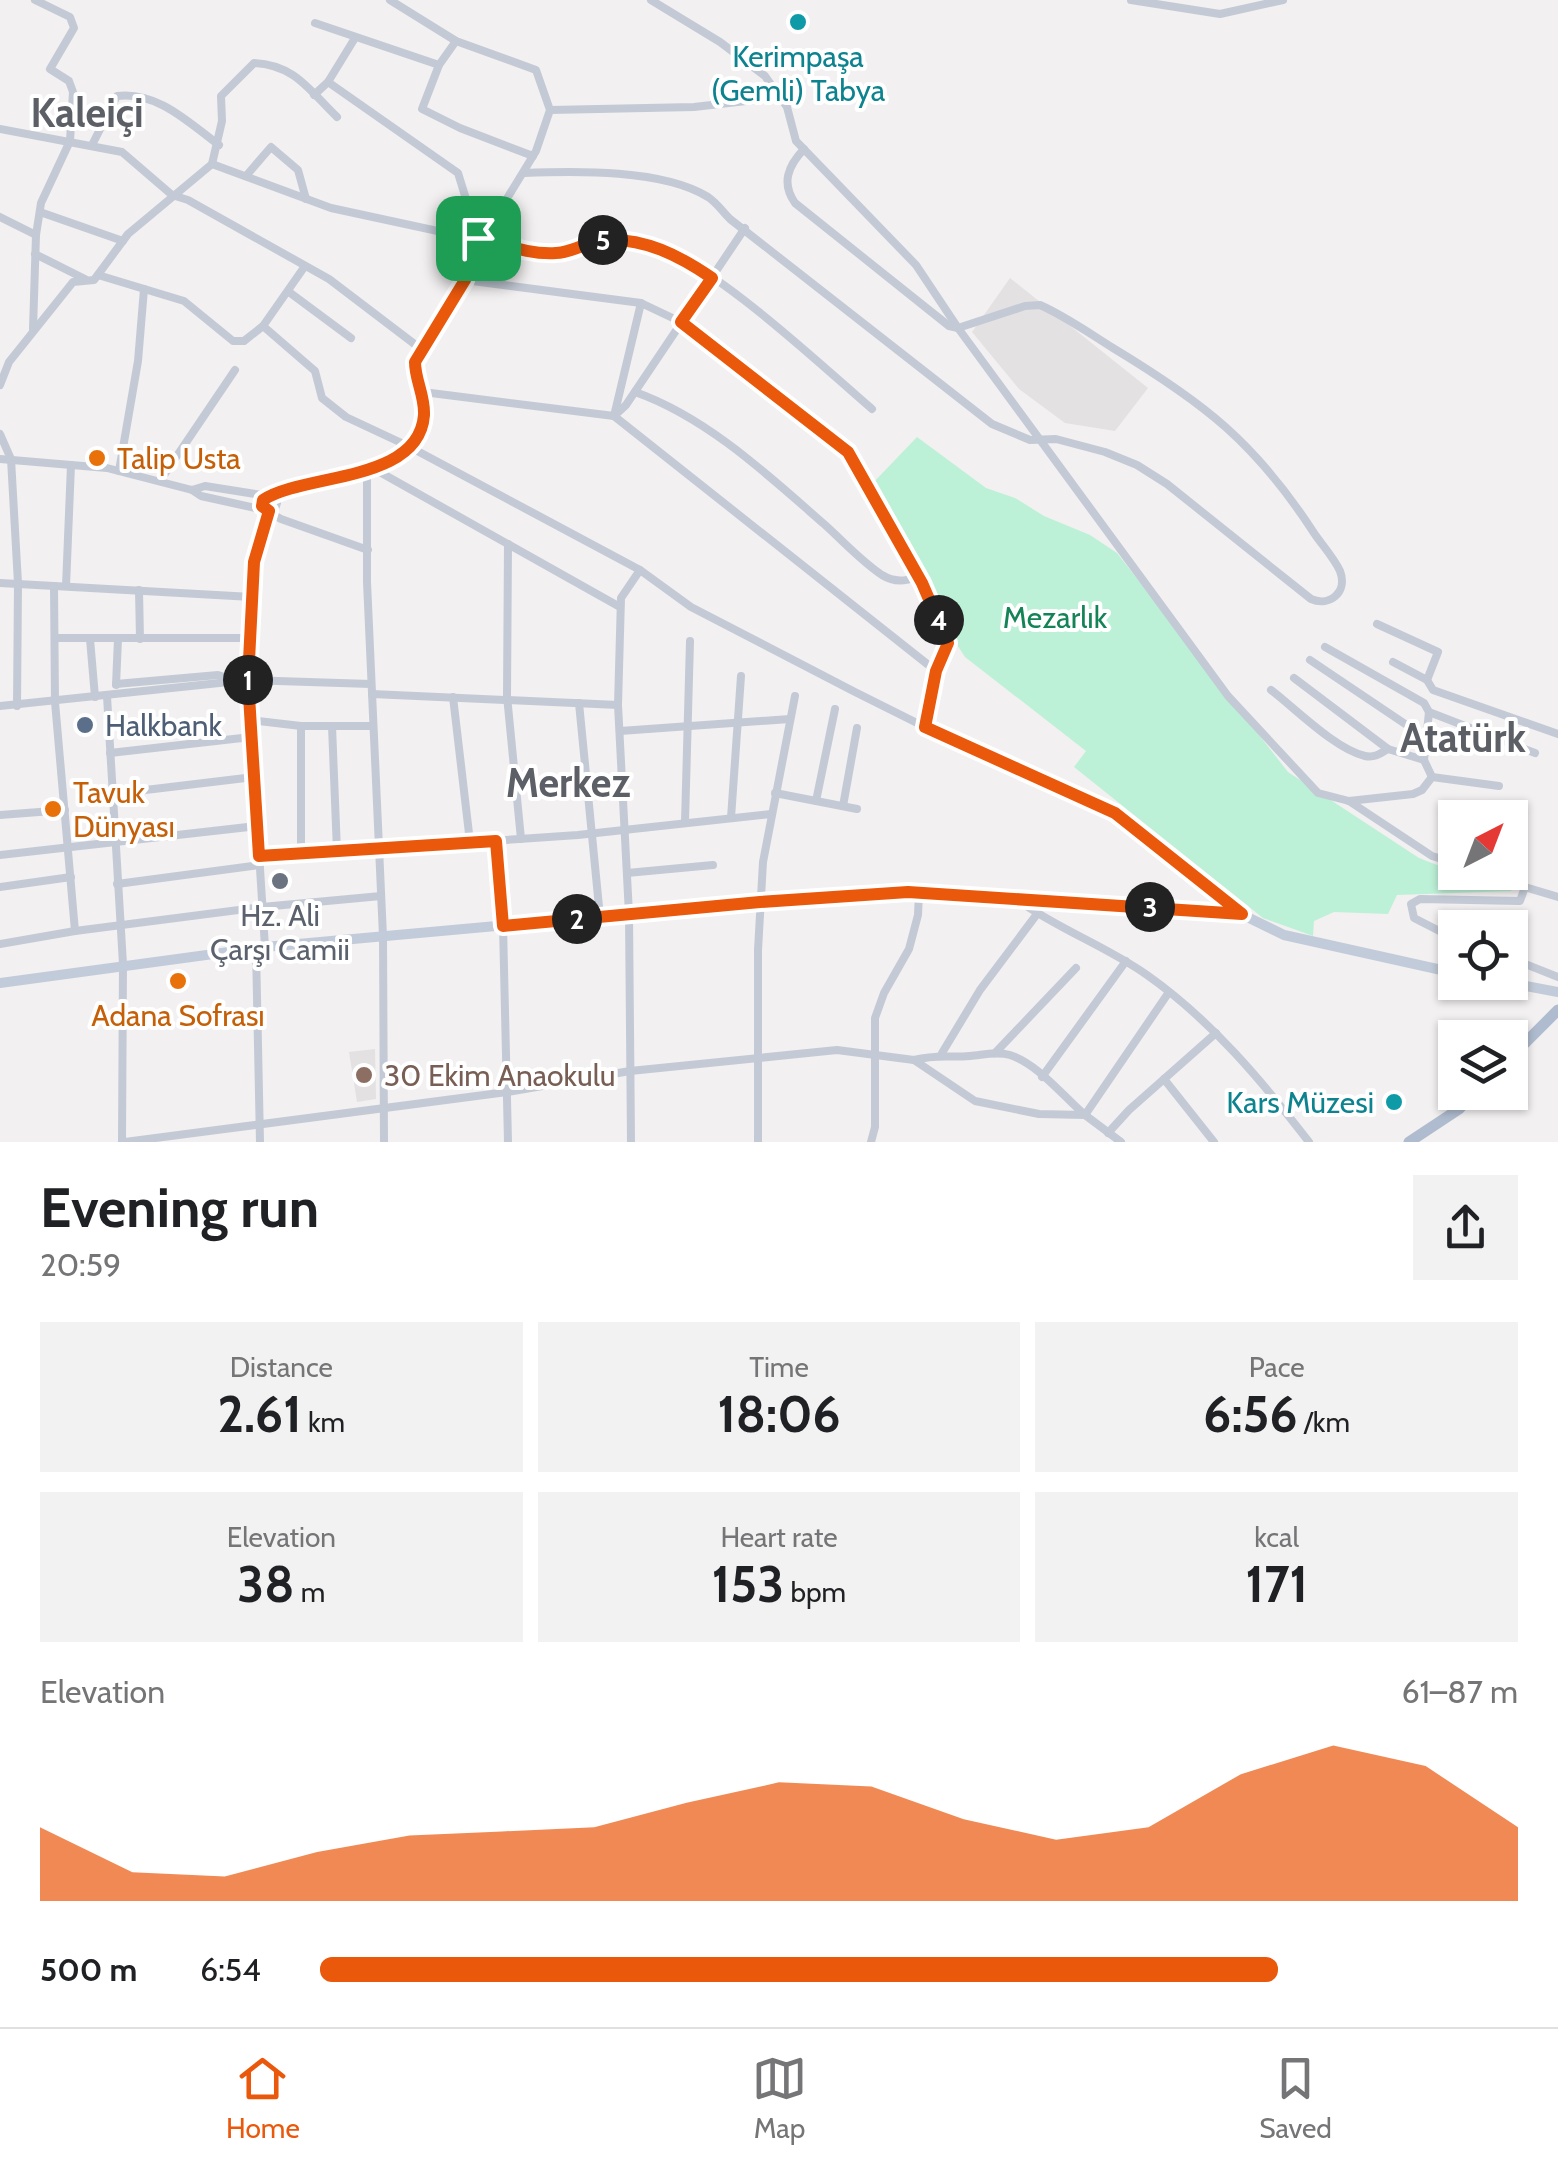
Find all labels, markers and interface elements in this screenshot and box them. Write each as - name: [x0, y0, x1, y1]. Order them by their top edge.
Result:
- marker: Kerimpaşa (Gemli) Tabya: [787, 11, 809, 33]
- place label: Kerimpaşa (Gemli) Tabya: [711, 38, 886, 109]
- district label: Kaleiçi: [30, 88, 144, 137]
- pin: [436, 196, 521, 281]
- icon: arrive: [451, 211, 506, 266]
- pin: 5: [578, 215, 628, 265]
- text: 5: [595, 223, 611, 257]
- place label: Talip Usta: [117, 440, 241, 477]
- marker: Talip Usta: [86, 447, 108, 469]
- pin: 4: [914, 595, 964, 645]
- park label: Mezarlık: [1003, 599, 1108, 636]
- text: 4: [930, 603, 948, 637]
- pin: 1: [223, 655, 273, 705]
- text: 1: [243, 663, 253, 697]
- place label: Halkbank: [105, 707, 223, 744]
- district label: Atatürk: [1400, 713, 1527, 762]
- marker: Halkbank: [74, 714, 96, 736]
- district label: Merkez: [506, 758, 630, 807]
- place label: Tavuk Dünyası: [73, 774, 175, 845]
- marker: Tavuk Dünyası: [42, 798, 64, 820]
- north arrow: [1438, 800, 1528, 890]
- map controls: [1438, 800, 1528, 1110]
- marker: Hz. Ali Çarşı Camii: [269, 870, 291, 892]
- pin: 3: [1125, 882, 1175, 932]
- text: 3: [1142, 890, 1158, 924]
- pin: 2: [552, 894, 602, 944]
- place label: Hz. Ali Çarşı Camii: [210, 897, 350, 968]
- text: 2: [570, 902, 584, 936]
- button: locate: [1438, 910, 1528, 1000]
- marker: Adana Sofrası: [167, 970, 189, 992]
- place label: Adana Sofrası: [91, 997, 265, 1034]
- button: layers: [1438, 1020, 1528, 1110]
- place label: 30 Ekim Anaokulu: [384, 1057, 616, 1094]
- marker: 30 Ekim Anaokulu: [353, 1064, 375, 1086]
- place label: Kars Müzesi̇: [1226, 1084, 1374, 1121]
- marker: Kars Müzesi̇: [1383, 1091, 1405, 1113]
- text: Evening run: [40, 1174, 319, 1241]
- button: share: [1413, 1175, 1518, 1280]
- text: 20:59: [40, 1245, 121, 1284]
- text: Distance: [230, 1350, 333, 1384]
- text: Time: [749, 1350, 809, 1384]
- text: Pace: [1249, 1350, 1305, 1384]
- text: 2.61: [218, 1384, 302, 1445]
- text: 18:06: [717, 1384, 841, 1445]
- text: 6:56: [1203, 1384, 1298, 1445]
- text: km: [302, 1405, 345, 1439]
- text: /km: [1298, 1405, 1350, 1439]
- text: Elevation: [227, 1520, 336, 1554]
- text: Heart rate: [720, 1520, 838, 1554]
- text: kcal: [1254, 1520, 1299, 1554]
- text: 38: [237, 1554, 294, 1615]
- text: 153: [712, 1554, 784, 1615]
- text: 171: [1245, 1554, 1308, 1615]
- text: m: [294, 1575, 325, 1609]
- text: bpm: [784, 1575, 846, 1609]
- text: Elevation: [40, 1672, 165, 1711]
- text: 61–87 m: [1401, 1672, 1518, 1711]
- text: 500 m: [40, 1950, 137, 1989]
- text: 6:54: [200, 1950, 261, 1989]
- tab: Home: [226, 2051, 300, 2145]
- tab: Map: [752, 2051, 807, 2145]
- tab: Saved: [1259, 2051, 1332, 2145]

